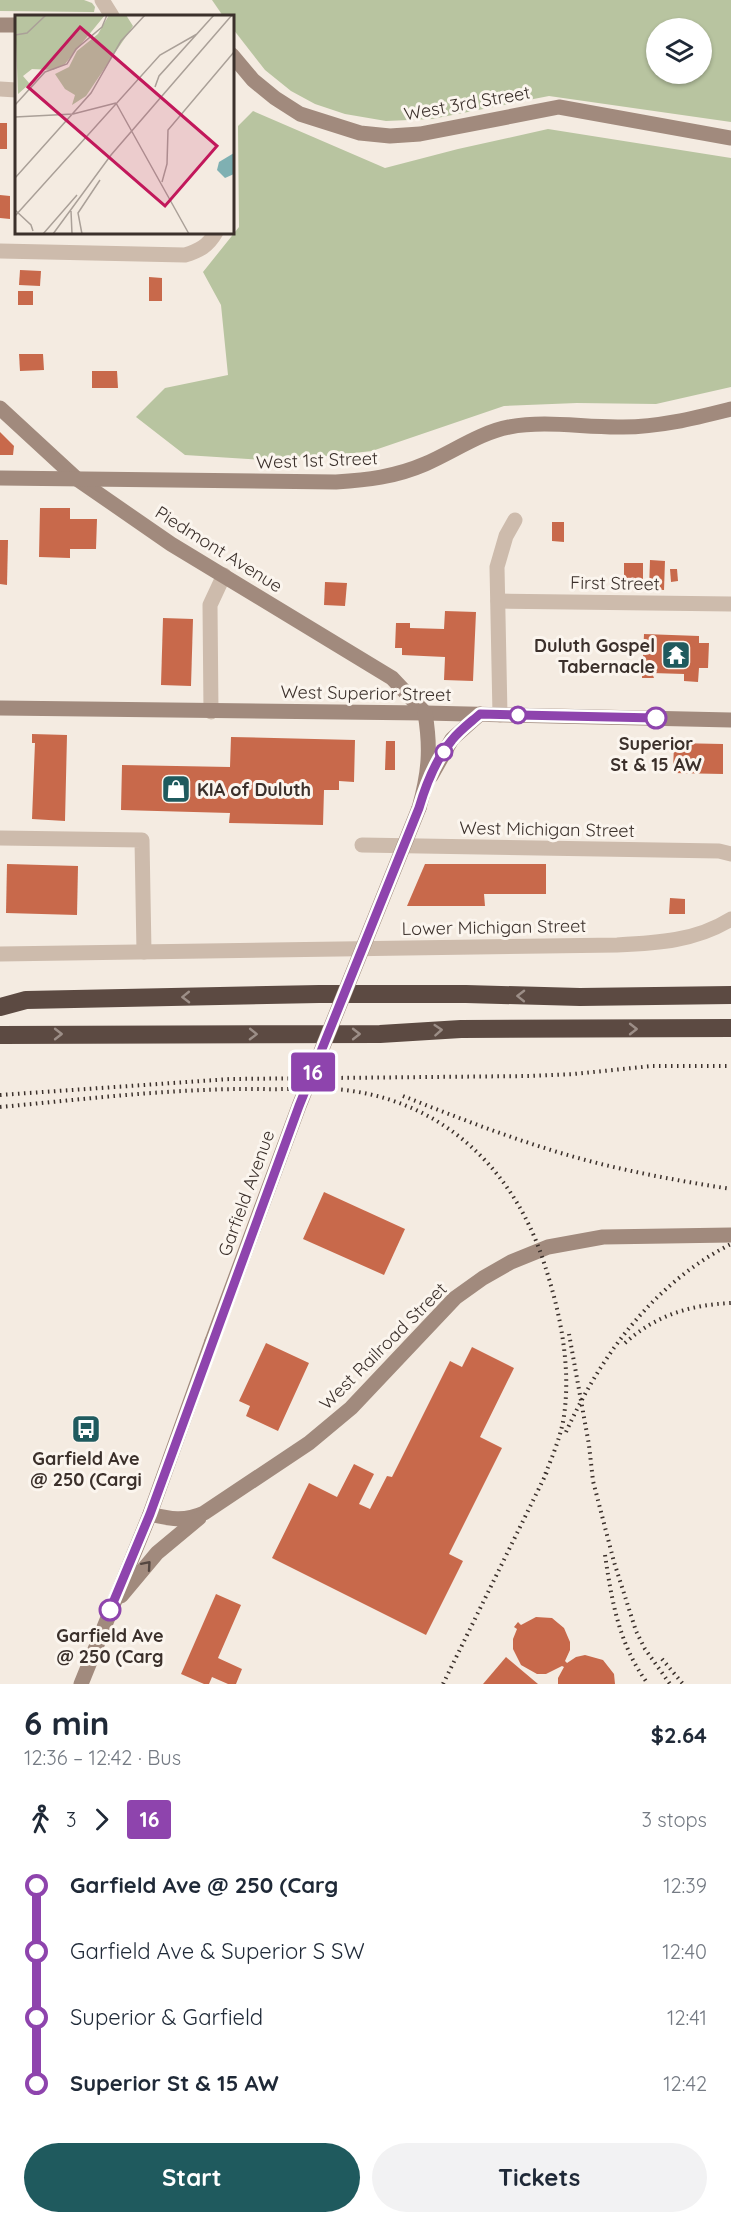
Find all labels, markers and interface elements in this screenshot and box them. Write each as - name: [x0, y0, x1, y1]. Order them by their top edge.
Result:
- inset map: [15, 15, 234, 234]
- map controls: [646, 18, 712, 84]
- button: layers: [646, 18, 712, 84]
- street label: West 3rd Street: [402, 81, 532, 125]
- street label: West 1st Street: [256, 446, 378, 474]
- street label: Piedmont Avenue: [151, 501, 287, 597]
- street label: First Street: [570, 571, 660, 595]
- place label: Duluth Gospel Tabernacle: [534, 634, 655, 678]
- temple icon: Duluth Gospel Tabernacle: [660, 639, 692, 671]
- street label: West Superior Street: [280, 680, 452, 706]
- unlabelled marker: [509, 706, 527, 724]
- marker: Superior St & 15 AW: [645, 707, 667, 729]
- place label: Superior St & 15 AW: [610, 732, 702, 776]
- unlabelled marker: [435, 743, 453, 761]
- shop icon: KIA of Duluth: [160, 773, 192, 805]
- place label: KIA of Duluth: [197, 778, 311, 801]
- street label: West Michigan Street: [459, 816, 635, 842]
- street label: Lower Michigan Street: [401, 914, 587, 940]
- one-way arrow: [517, 989, 526, 1002]
- one-way arrow: [182, 991, 191, 1003]
- one-way arrow: [629, 1023, 638, 1035]
- one-way arrow: [434, 1024, 443, 1037]
- one-way arrow: [249, 1027, 258, 1040]
- one-way arrow: [54, 1028, 63, 1040]
- one-way arrow: [351, 1028, 360, 1040]
- line badge: 16: [286, 1052, 340, 1092]
- text: 16: [303, 1059, 323, 1085]
- street label: Garfield Avenue: [213, 1127, 279, 1259]
- street label: West Railroad Street: [314, 1277, 452, 1415]
- bus stop icon: Garfield Ave @ 250 (Cargi: [70, 1413, 102, 1445]
- place label: Garfield Ave @ 250 (Cargi: [30, 1447, 142, 1491]
- one-way arrow: [140, 1561, 151, 1572]
- marker: Garfield Ave @ 250 (Carg: [99, 1599, 121, 1621]
- place label: Garfield Ave @ 250 (Carg: [56, 1624, 164, 1668]
- text: 6 min: [24, 1702, 109, 1743]
- text: $2.64: [651, 1721, 707, 1749]
- text: 12:36 – 12:42 · Bus: [24, 1745, 181, 1770]
- icon: walk: [24, 1803, 57, 1836]
- icon: forward: [85, 1803, 118, 1836]
- text: 16: [139, 1806, 159, 1832]
- text: 3: [66, 1807, 76, 1832]
- text: 3 stops: [641, 1807, 707, 1832]
- text: Garfield Ave @ 250 (Carg: [70, 1871, 338, 1899]
- text: 12:39: [663, 1873, 707, 1898]
- text: Garfield Ave & Superior S SW: [70, 1937, 365, 1965]
- text: 12:40: [662, 1939, 707, 1964]
- text: Superior & Garfield: [70, 2003, 263, 2031]
- text: 12:41: [667, 2005, 707, 2030]
- text: Superior St & 15 AW: [70, 2069, 279, 2097]
- text: 12:42: [663, 2071, 707, 2096]
- button: Start: [24, 2143, 360, 2212]
- button: Tickets: [372, 2143, 707, 2212]

